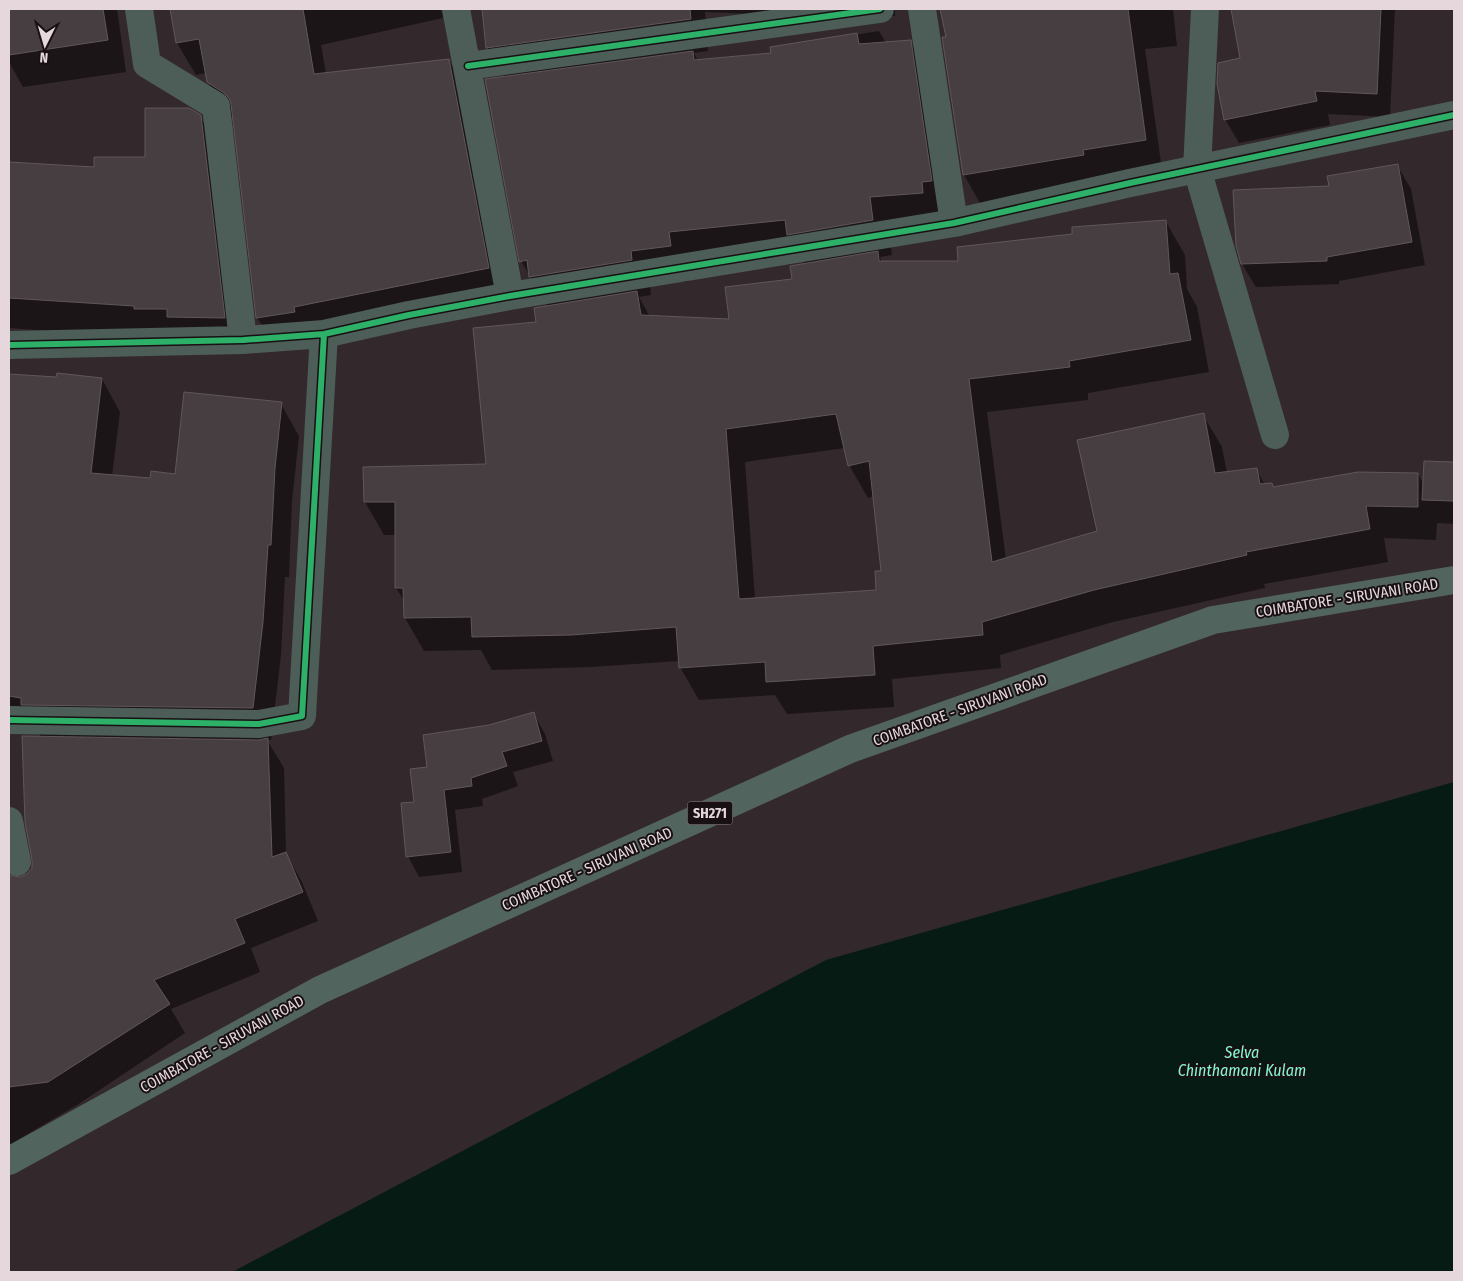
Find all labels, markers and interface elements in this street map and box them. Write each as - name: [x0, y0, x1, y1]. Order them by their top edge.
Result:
- north arrow: [20, 20, 70, 70]
- text: N: [39, 49, 49, 66]
- street label: COIMBATORE - SIRUVANI ROAD: [1255, 575, 1439, 621]
- street label: COIMBATORE - SIRUVANI ROAD: [870, 670, 1050, 750]
- road number: SH271: [688, 801, 732, 824]
- street label: COIMBATORE - SIRUVANI ROAD: [499, 823, 675, 915]
- street label: COIMBATORE - SIRUVANI ROAD: [137, 991, 307, 1097]
- water label: Selva Chinthamani Kulam: [1178, 1043, 1306, 1080]

